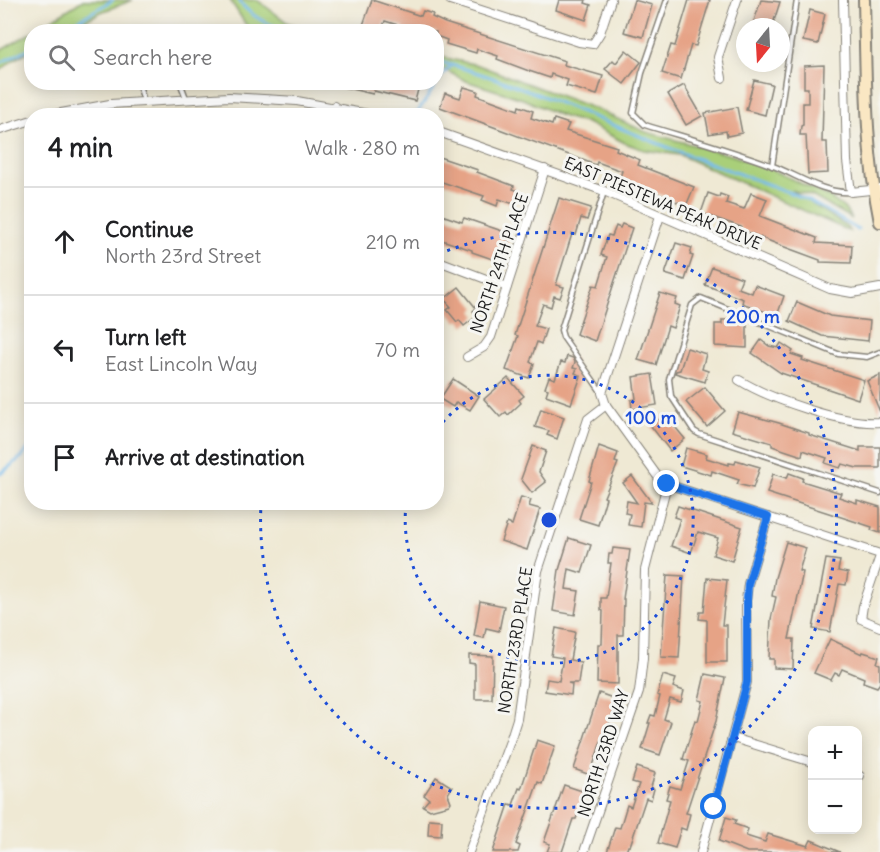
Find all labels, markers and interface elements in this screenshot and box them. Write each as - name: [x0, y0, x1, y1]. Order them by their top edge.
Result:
- north arrow: [736, 18, 790, 72]
- search box: [24, 24, 444, 90]
- icon: search: [45, 41, 78, 74]
- text: Search here: [93, 43, 212, 71]
- text: 4 min: [48, 131, 113, 164]
- text: Walk · 280 m: [304, 135, 420, 160]
- street label: EAST PIESTEWA PEAK DRIVE: [561, 152, 765, 254]
- street label: NORTH 24TH PLACE: [466, 190, 532, 336]
- text: Continue: [105, 215, 194, 243]
- icon: ahead: [48, 225, 81, 258]
- text: 210 m: [366, 229, 420, 254]
- text: North 23rd Street: [105, 243, 261, 268]
- text: 200 m: [726, 305, 780, 328]
- text: Turn left: [105, 323, 186, 351]
- icon: left: [48, 333, 81, 366]
- text: 70 m: [375, 337, 420, 362]
- text: East Lincoln Way: [105, 351, 258, 376]
- text: 100 m: [626, 406, 677, 429]
- icon: arrive: [48, 441, 81, 474]
- text: Arrive at destination: [105, 443, 305, 471]
- route end: [653, 470, 679, 496]
- centre of rings: [539, 510, 559, 530]
- street label: NORTH 23RD PLACE: [494, 565, 536, 715]
- street label: NORTH 23RD WAY: [573, 687, 633, 819]
- map controls: [808, 726, 862, 834]
- button: +: [808, 726, 862, 780]
- button: −: [808, 780, 862, 834]
- route start: [700, 793, 726, 819]

